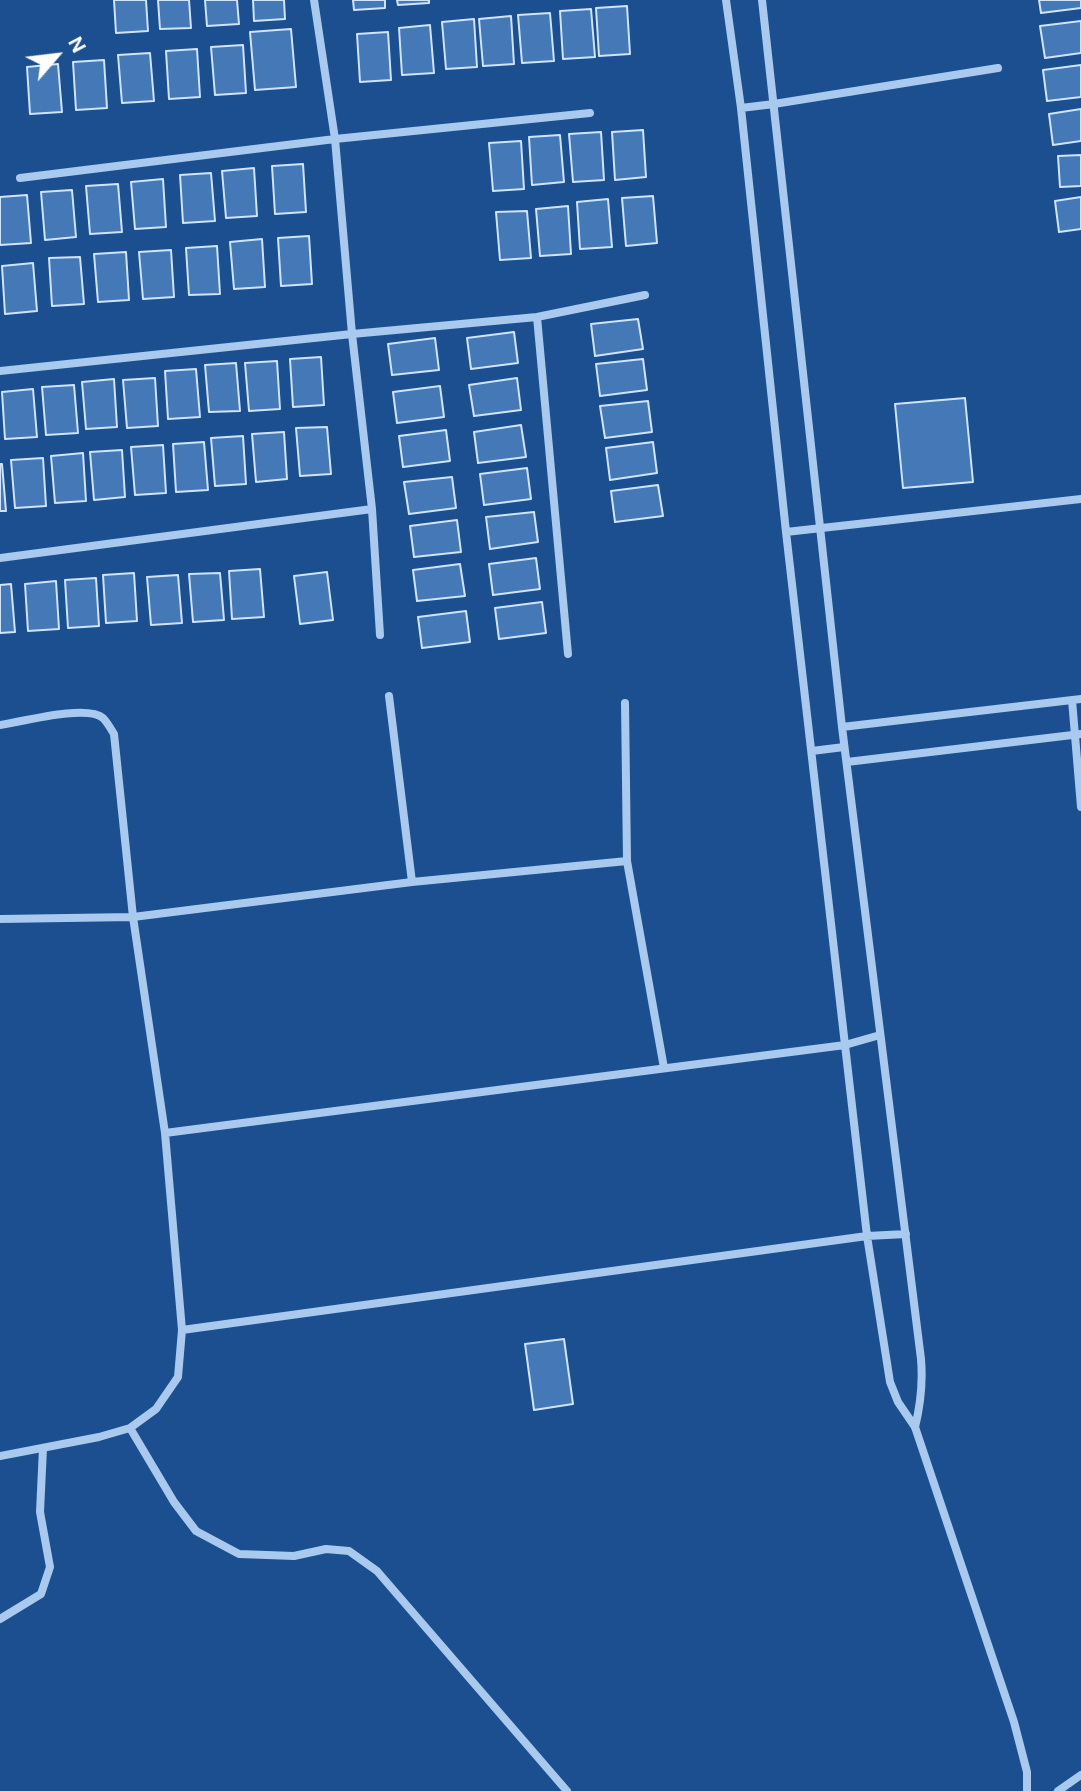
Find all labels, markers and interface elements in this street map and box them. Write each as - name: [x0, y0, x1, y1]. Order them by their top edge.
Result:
- north arrow: [16, 16, 96, 96]
- text: N: [62, 32, 92, 58]

